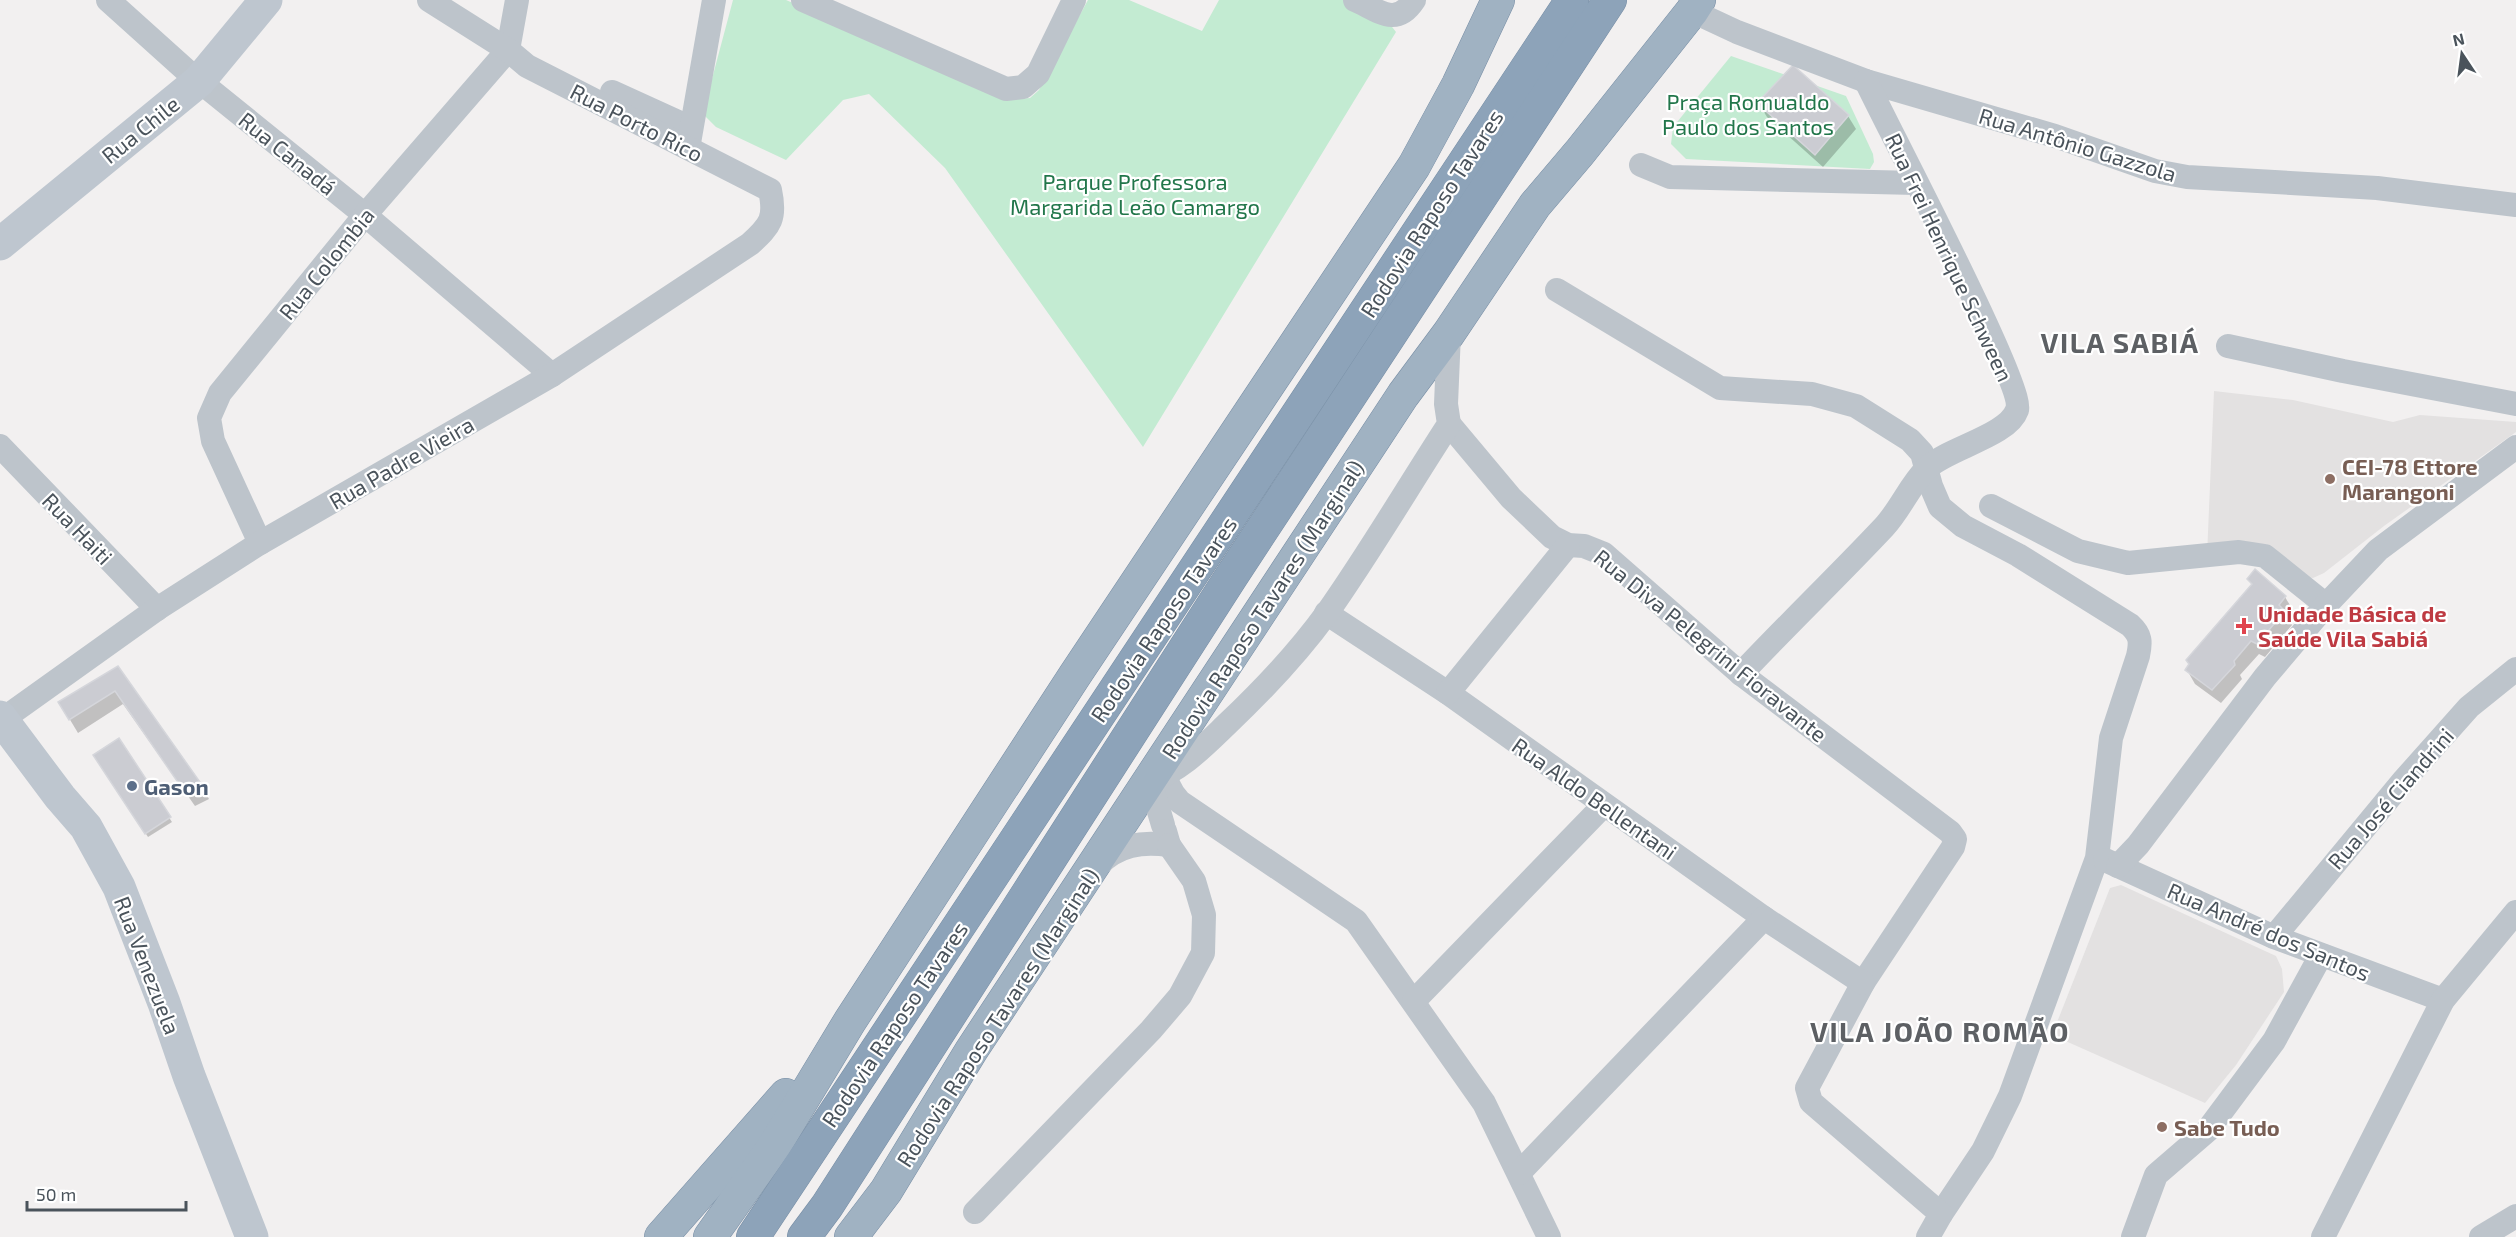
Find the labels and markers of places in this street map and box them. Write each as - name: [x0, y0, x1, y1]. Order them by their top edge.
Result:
- place label: CEI-78 Ettore Marangoni: [2342, 453, 2478, 504]
- marker: CEI-78 Ettore Marangoni: [2323, 472, 2337, 486]
- place label: Unidade Básica de Saúde Vila Sabiá: [2258, 600, 2447, 651]
- marker: Unidade Básica de Saúde Vila Sabiá: [2235, 617, 2253, 635]
- place label: Gason: [144, 773, 209, 799]
- marker: Gason: [125, 779, 139, 793]
- place label: Sabe Tudo: [2174, 1114, 2280, 1140]
- marker: Sabe Tudo: [2155, 1120, 2169, 1134]

